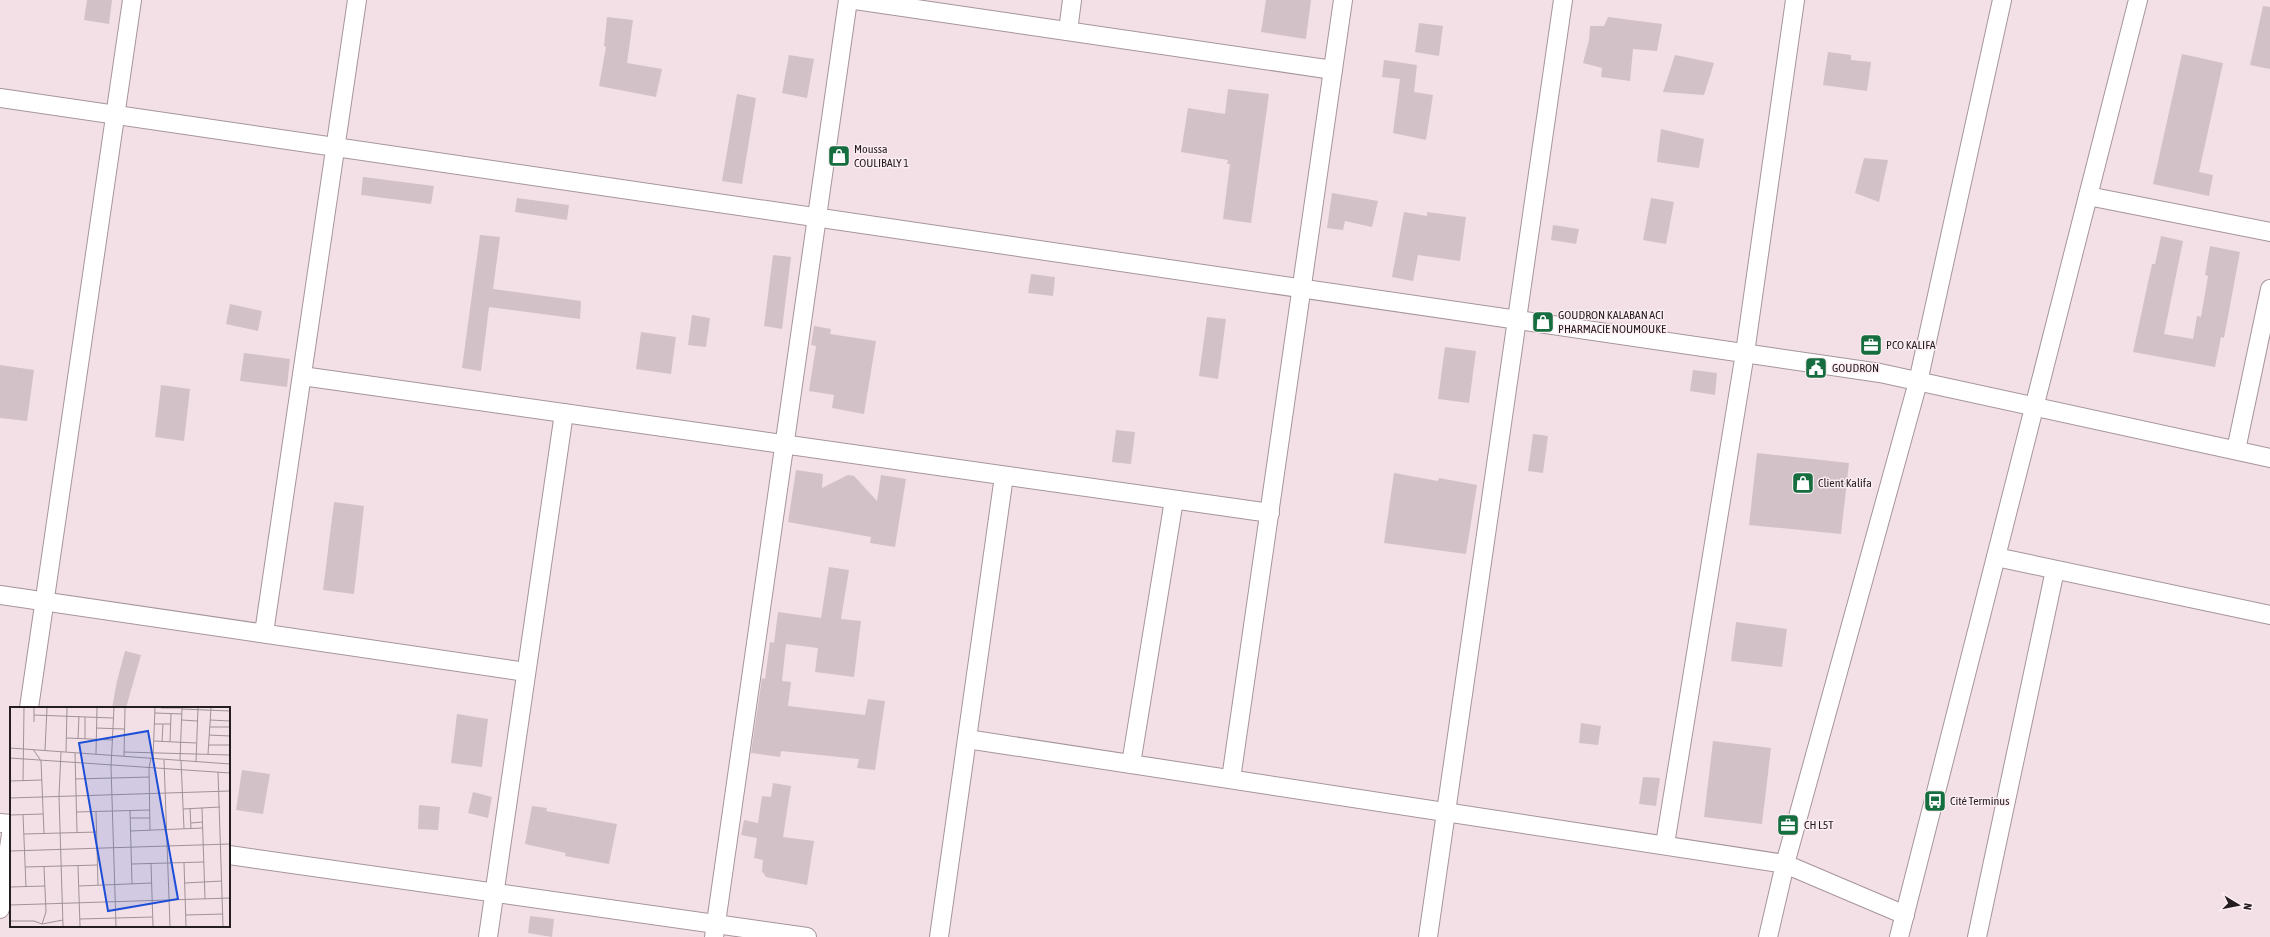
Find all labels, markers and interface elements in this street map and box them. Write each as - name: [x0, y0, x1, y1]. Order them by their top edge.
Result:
- place label: Moussa COULIBALY 1: [854, 142, 909, 170]
- shop icon: Moussa COULIBALY 1: [826, 143, 852, 169]
- place label: GOUDRON KALABAN ACI PHARMACIE NOUMOUKE: [1558, 308, 1666, 336]
- shop icon: GOUDRON KALABAN ACI PHARMACIE NOUMOUKE: [1530, 309, 1556, 335]
- office icon: PCO KALIFA: [1858, 332, 1884, 358]
- place label: PCO KALIFA: [1886, 338, 1936, 352]
- public building icon: GOUDRON: [1803, 355, 1829, 381]
- place label: GOUDRON: [1832, 361, 1879, 375]
- shop icon: Client Kalifa: [1790, 470, 1816, 496]
- place label: Client Kalifa: [1818, 476, 1872, 490]
- inset map: [10, 707, 230, 927]
- bus stop icon: Cité Terminus: [1922, 788, 1948, 814]
- place label: Cité Terminus: [1950, 794, 2009, 808]
- office icon: CH L5T: [1775, 812, 1801, 838]
- place label: CH L5T: [1804, 818, 1834, 832]
- north arrow: [2218, 885, 2258, 925]
- text: N: [2241, 902, 2254, 911]

